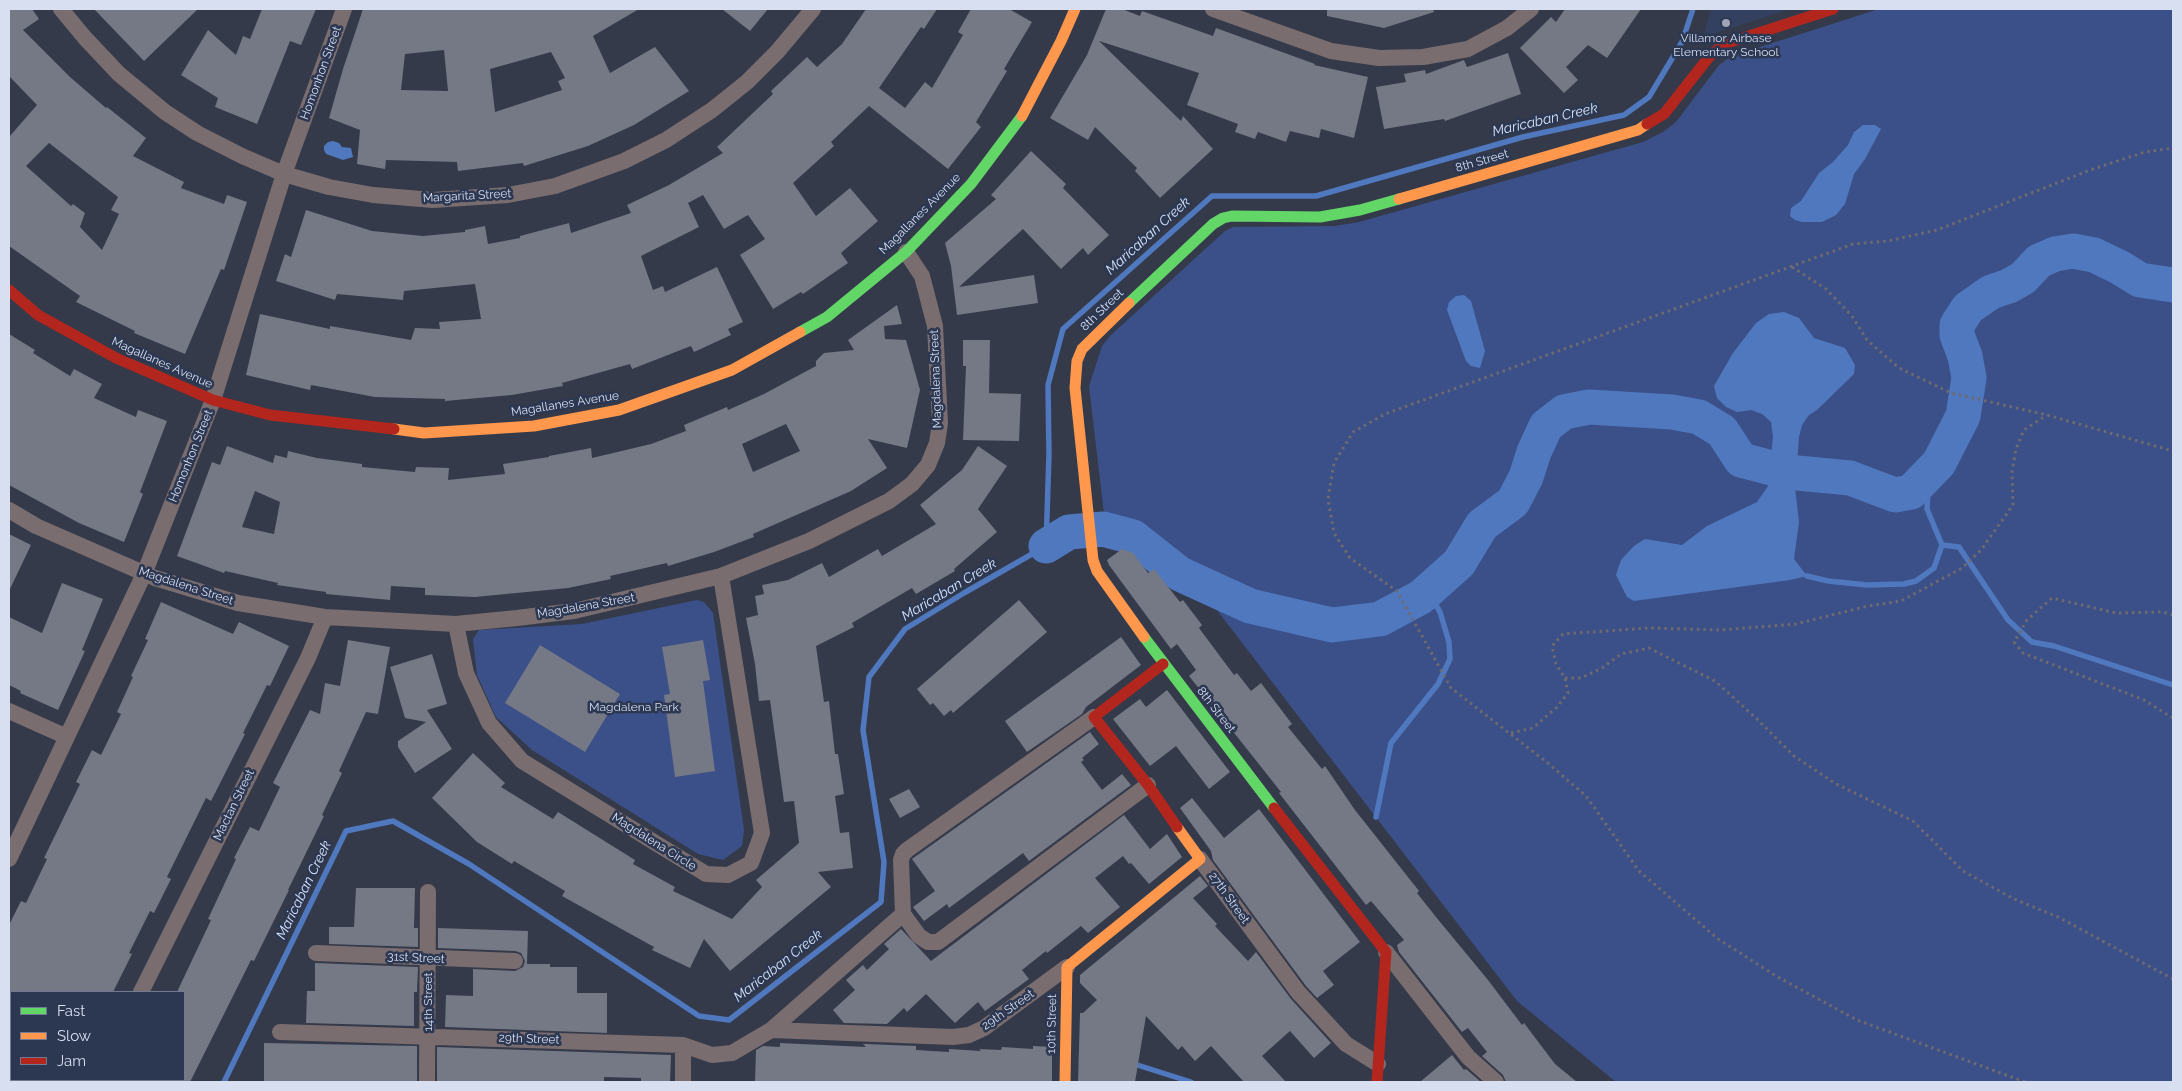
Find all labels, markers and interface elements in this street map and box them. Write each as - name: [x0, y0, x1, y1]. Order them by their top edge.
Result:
- marker: Villamor Airbase Elementary School: [1720, 17, 1732, 29]
- street label: Homonhon Street: [297, 24, 345, 122]
- place label: Villamor Airbase Elementary School: [1673, 31, 1779, 59]
- water label: Maricaban Creek: [1491, 100, 1599, 140]
- street label: 8th Street: [1454, 147, 1510, 175]
- street label: Magallanes Avenue: [876, 170, 964, 258]
- street label: Margarita Street: [422, 186, 512, 206]
- water label: Maricaban Creek: [1102, 194, 1194, 278]
- street label: 8th Street: [1077, 286, 1127, 334]
- street label: Magdalena Street: [927, 329, 945, 429]
- street label: Magallanes Avenue: [109, 334, 215, 392]
- street label: Magallanes Avenue: [510, 388, 620, 420]
- street label: Homonhon Street: [166, 408, 216, 504]
- water label: Maricaban Creek: [898, 555, 1000, 625]
- street label: Magdalena Street: [137, 564, 235, 608]
- street label: Magdalena Street: [536, 590, 636, 622]
- street label: 8th Street: [1194, 684, 1238, 736]
- park label: Magdalena Park: [589, 700, 679, 714]
- street label: Mactan Street: [211, 767, 257, 843]
- street label: Magdalena Circle: [609, 810, 699, 874]
- water label: Maricaban Creek: [273, 838, 335, 942]
- street label: 27th Street: [1206, 869, 1252, 927]
- water label: Maricaban Creek: [730, 926, 826, 1006]
- street label: 31st Street: [387, 949, 445, 967]
- street label: 14th Street: [421, 972, 435, 1032]
- street label: 29th Street: [979, 987, 1037, 1033]
- legend: [10, 991, 185, 1081]
- street label: 10th Street: [1044, 994, 1060, 1054]
- text: Fast: [57, 1002, 85, 1020]
- text: Slow: [57, 1027, 91, 1045]
- street label: 29th Street: [498, 1031, 560, 1047]
- text: Jam: [57, 1052, 86, 1070]

